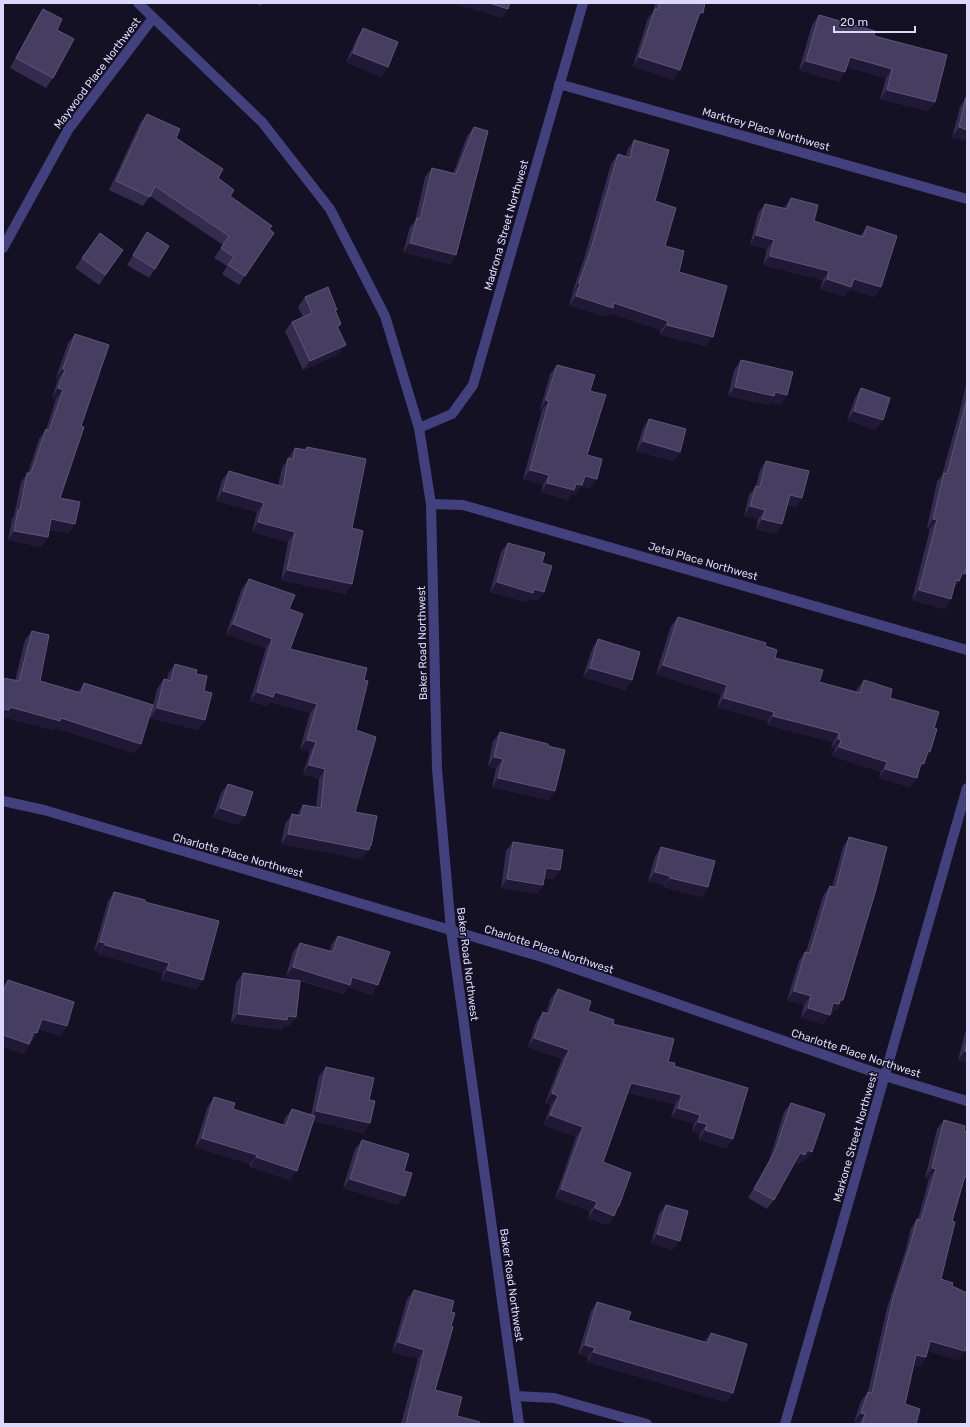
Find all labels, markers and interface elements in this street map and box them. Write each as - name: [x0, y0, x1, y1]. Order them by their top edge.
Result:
- scale bar: [834, 8, 915, 34]
- street label: Maywood Place Northwest: [51, 15, 144, 131]
- text: 20 m: [840, 15, 868, 29]
- street label: Marktrey Place Northwest: [701, 105, 832, 154]
- street label: Madrona Street Northwest: [482, 158, 532, 292]
- street label: Jetal Place Northwest: [647, 540, 760, 584]
- street label: Baker Road Northwest: [415, 585, 430, 700]
- street label: Charlotte Place Northwest: [171, 831, 305, 881]
- street label: Baker Road Northwest: [454, 907, 481, 1022]
- street label: Charlotte Place Northwest: [483, 922, 616, 977]
- street label: Charlotte Place Northwest: [790, 1026, 923, 1081]
- street label: Markone Street Northwest: [831, 1070, 880, 1204]
- street label: Baker Road Northwest: [497, 1228, 526, 1343]

